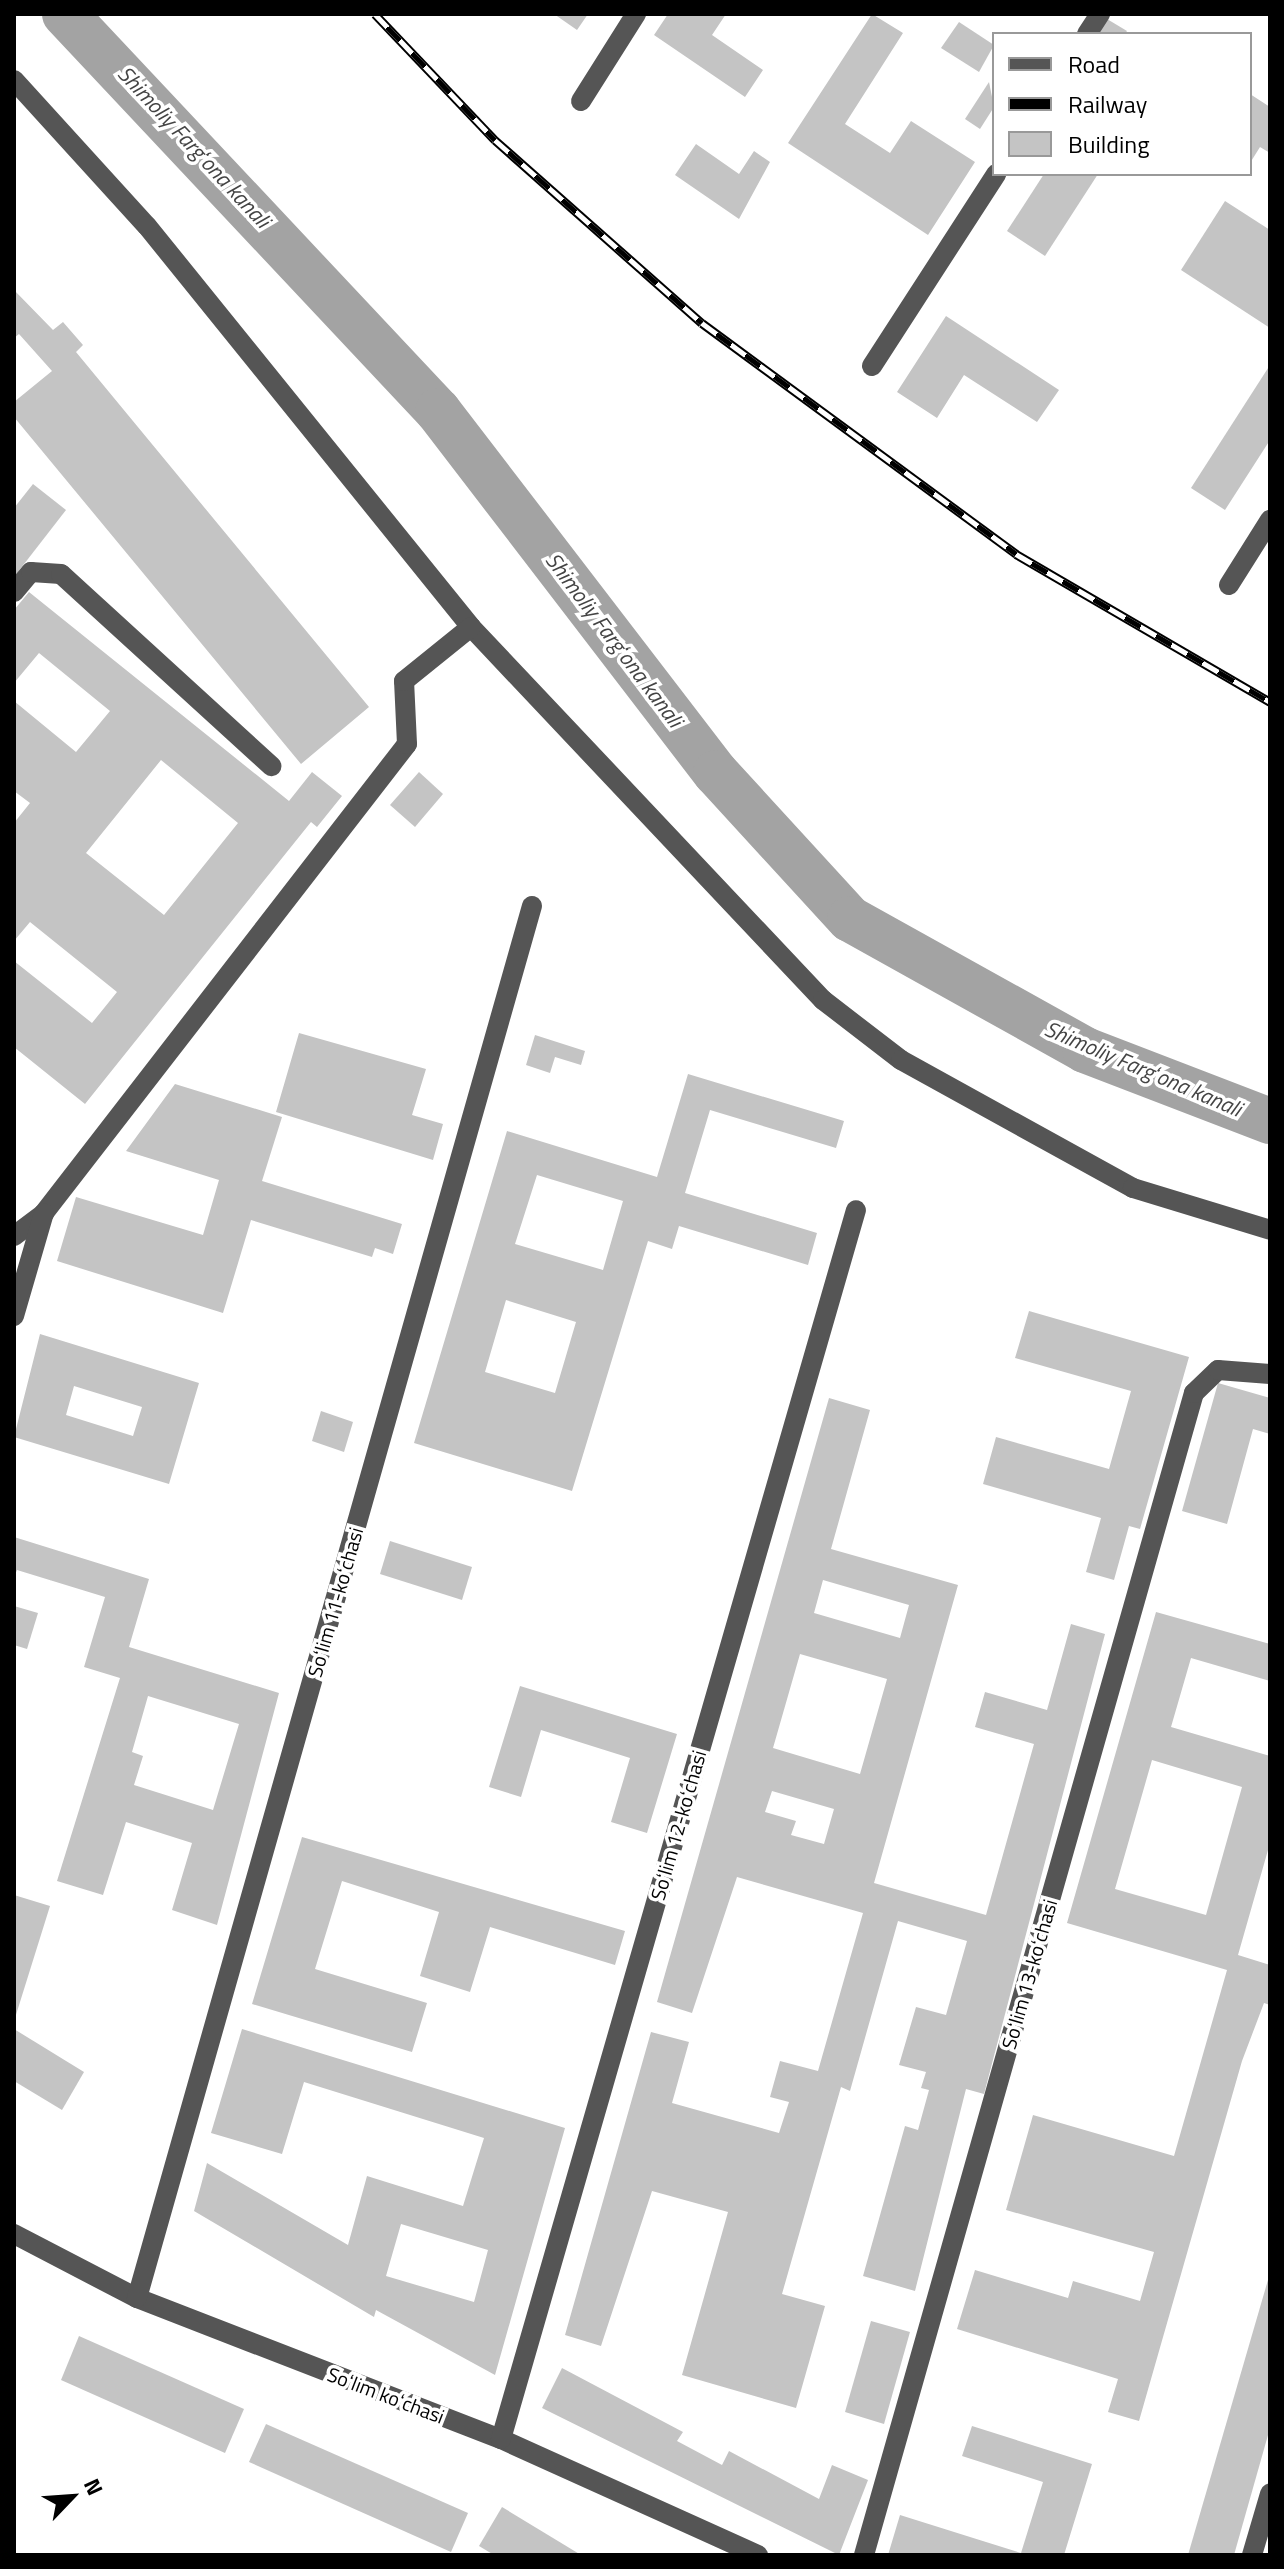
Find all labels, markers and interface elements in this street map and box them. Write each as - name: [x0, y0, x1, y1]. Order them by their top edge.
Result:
- legend: [992, 32, 1252, 176]
- text: Road: [1068, 46, 1120, 82]
- water label: Shimoliy Fargʻona kanali: [112, 61, 276, 233]
- text: Railway: [1068, 86, 1147, 122]
- text: Building: [1068, 126, 1150, 162]
- water label: Shimoliy Fargʻona kanali: [540, 548, 688, 732]
- water label: Shimoliy Fargʻona kanali: [1041, 1016, 1245, 1122]
- street label: Soʻlim 11-koʻchasi: [302, 1524, 368, 1680]
- street label: Soʻlim 12-koʻchasi: [645, 1747, 711, 1903]
- street label: Soʻlim 13-koʻchasi: [996, 1896, 1062, 2052]
- street label: Soʻlim koʻchasi: [324, 2362, 448, 2428]
- north arrow: [32, 2457, 112, 2537]
- text: N: [75, 2473, 112, 2501]

